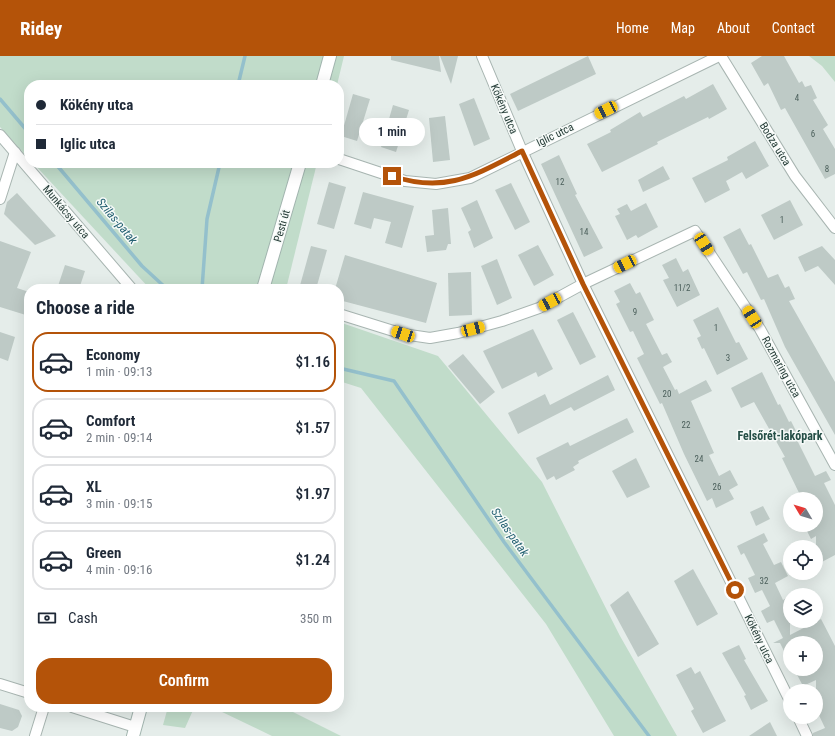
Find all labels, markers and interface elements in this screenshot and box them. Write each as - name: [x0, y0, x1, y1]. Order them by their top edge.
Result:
- text: Ridey: [20, 17, 62, 40]
- text: Home: [616, 20, 649, 36]
- text: Map: [671, 20, 695, 36]
- text: About: [717, 20, 750, 36]
- text: Contact: [772, 20, 815, 36]
- street label: Kökény utca: [488, 82, 520, 136]
- house number: 4: [795, 93, 800, 103]
- text: Kökény utca: [60, 96, 133, 114]
- car: [593, 99, 619, 121]
- callout: 1 min: [359, 118, 425, 146]
- street label: Iglic utca: [534, 120, 576, 150]
- street label: Bodza utca: [757, 120, 793, 168]
- text: 1 min: [378, 124, 406, 139]
- house number: 6: [811, 129, 815, 139]
- text: Iglic utca: [60, 135, 115, 153]
- house number: 8: [825, 164, 829, 174]
- route end: [383, 167, 401, 185]
- house number: 12: [556, 177, 565, 187]
- street label: Munkácsy utca: [40, 183, 92, 241]
- water label: Szilas-patak: [94, 195, 141, 247]
- street label: Pesti út: [271, 208, 293, 244]
- house number: 1: [780, 215, 784, 225]
- house number: 14: [580, 227, 589, 237]
- car: [692, 231, 716, 257]
- car: [612, 253, 638, 275]
- house number: 11/2: [674, 283, 691, 293]
- car: [537, 291, 563, 313]
- text: Choose a ride: [36, 297, 135, 318]
- car: [740, 304, 764, 330]
- house number: 9: [633, 307, 637, 317]
- car: [460, 320, 486, 338]
- house number: 1: [714, 323, 718, 333]
- car: [390, 324, 416, 344]
- street label: Rozmaring utca: [759, 334, 803, 400]
- icon: car: [38, 344, 74, 380]
- text: Economy: [86, 346, 140, 364]
- text: $1.16: [296, 353, 330, 371]
- house number: 3: [726, 353, 730, 363]
- text: 1 min · 09:13: [86, 364, 152, 379]
- house number: 20: [663, 389, 671, 399]
- icon: car: [38, 410, 74, 446]
- text: Comfort: [86, 412, 135, 430]
- text: $1.57: [296, 419, 330, 437]
- house number: 22: [682, 420, 691, 430]
- district label: Felsőrét-lakópark: [737, 429, 823, 443]
- text: 2 min · 09:14: [86, 430, 152, 445]
- house number: 24: [695, 454, 704, 464]
- icon: car: [38, 476, 74, 512]
- text: XL: [86, 478, 102, 496]
- house number: 26: [713, 482, 721, 492]
- text: $1.97: [296, 485, 330, 503]
- north arrow: [783, 492, 823, 532]
- map controls: [783, 492, 823, 724]
- text: 3 min · 09:15: [86, 496, 152, 511]
- water label: Szilas-patak: [488, 505, 532, 560]
- button: locate: [783, 540, 823, 580]
- icon: car: [38, 542, 74, 578]
- text: Green: [86, 544, 121, 562]
- text: $1.24: [296, 551, 330, 569]
- text: 4 min · 09:16: [86, 562, 152, 577]
- house number: 32: [760, 576, 769, 586]
- route start: [726, 581, 744, 599]
- button: layers: [783, 588, 823, 628]
- icon: cash: [36, 607, 58, 629]
- text: Cash: [68, 609, 98, 627]
- text: 350 m: [300, 611, 332, 626]
- street label: Kökény utca: [742, 612, 776, 666]
- button: +: [783, 636, 823, 676]
- button: Confirm: [36, 658, 332, 704]
- button: −: [783, 684, 823, 724]

